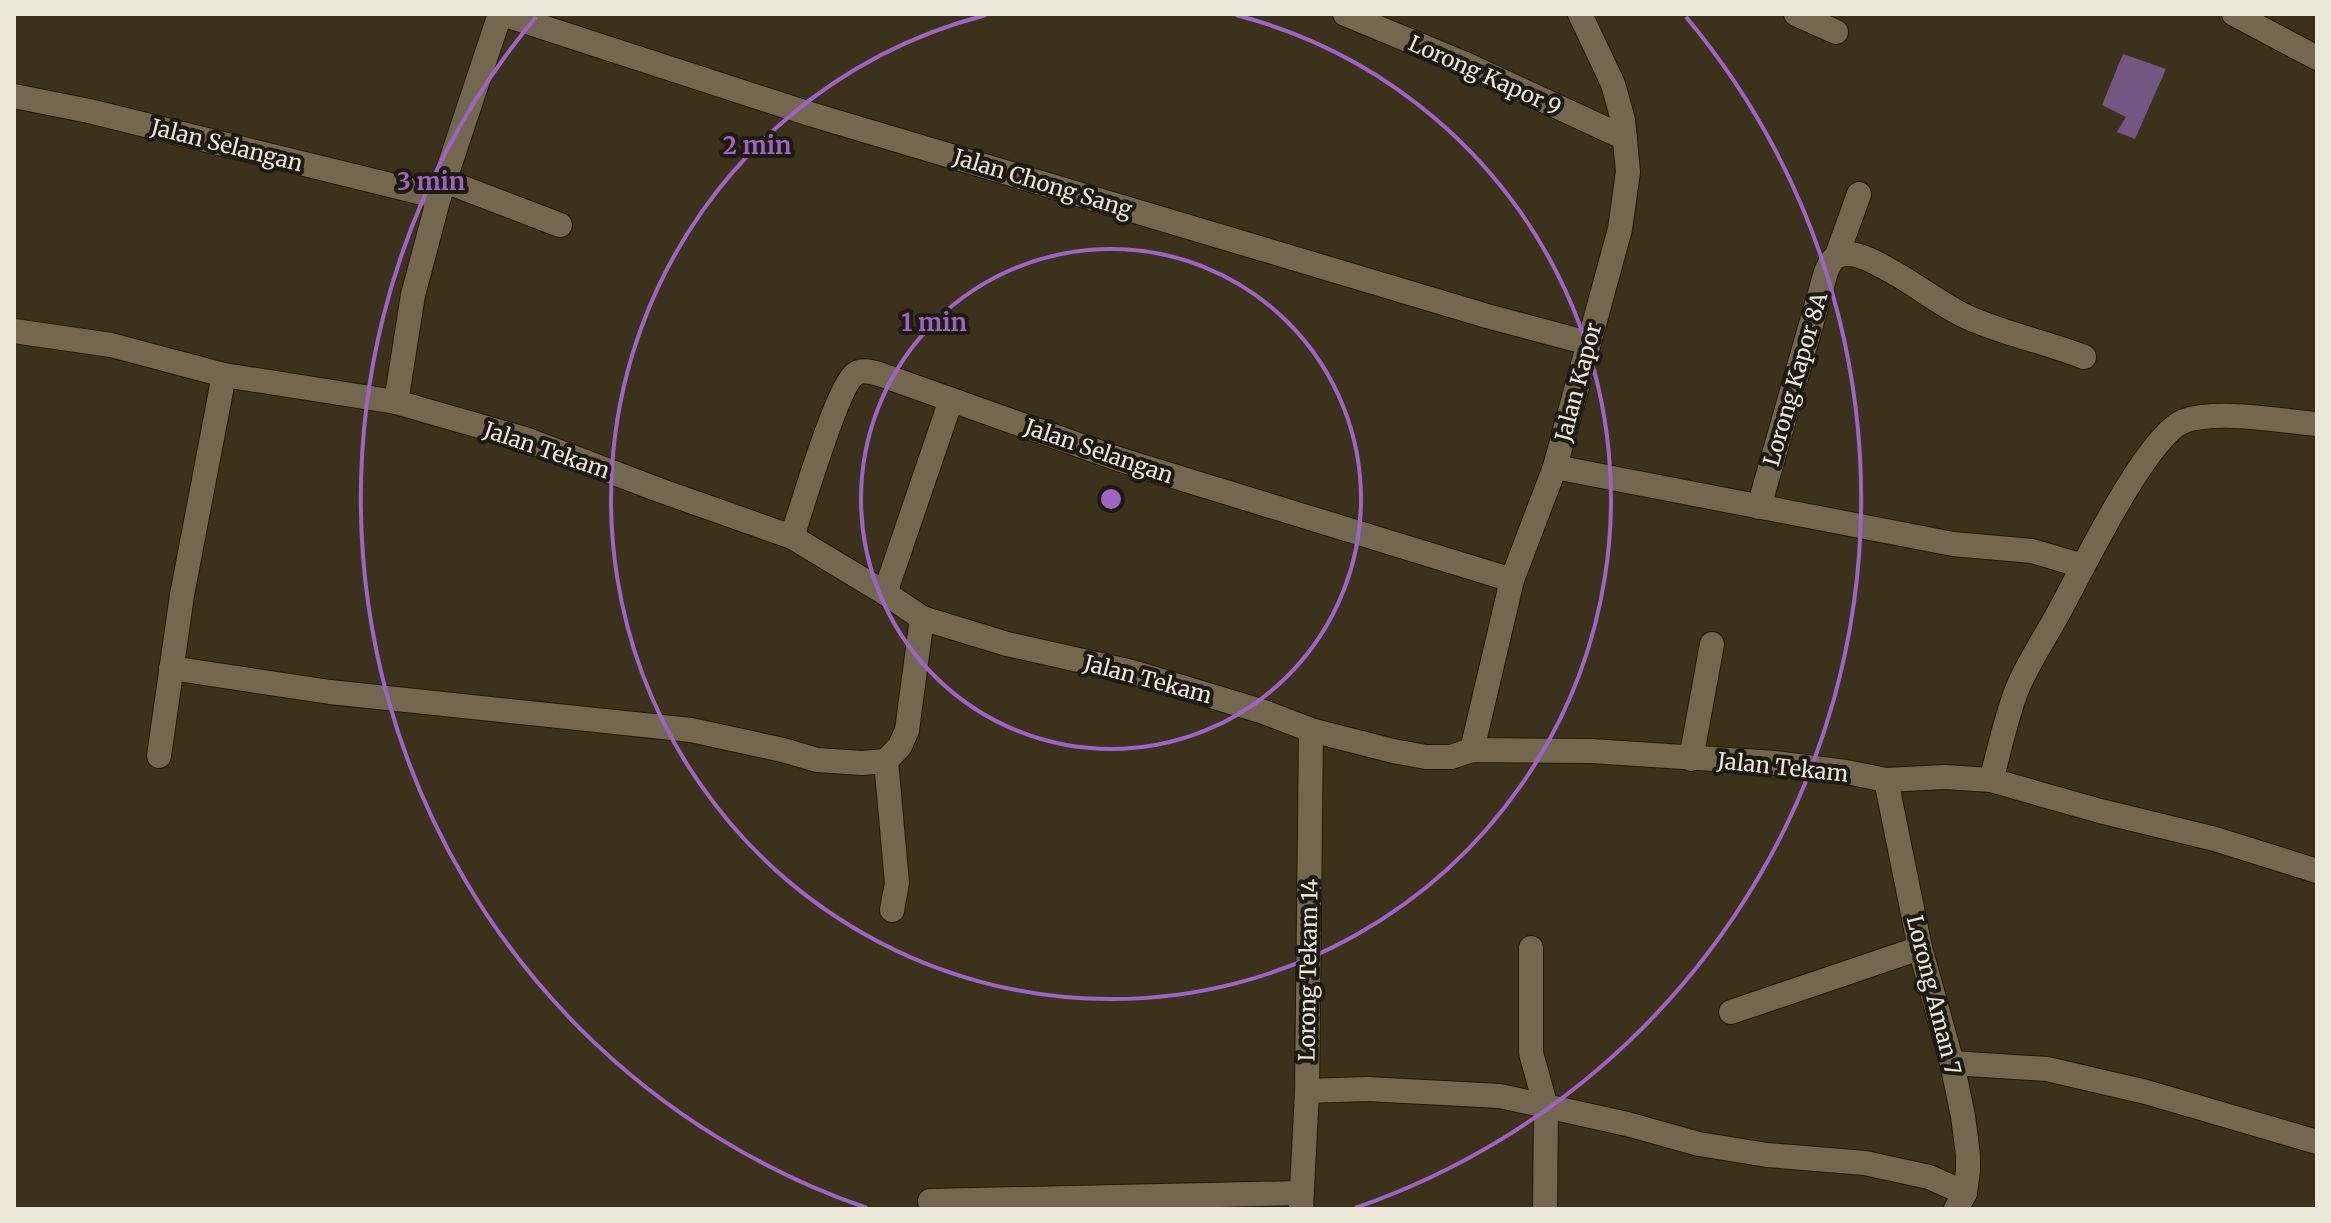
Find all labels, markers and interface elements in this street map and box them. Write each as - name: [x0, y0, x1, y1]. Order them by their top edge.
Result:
- street label: Lorong Kapor 9: [1404, 29, 1566, 121]
- street label: Jalan Selangan: [147, 112, 306, 177]
- text: 2 min: [723, 130, 791, 161]
- street label: Jalan Chong Sang: [949, 142, 1136, 223]
- text: 3 min: [397, 166, 465, 197]
- street label: Lorong Kapor 8A: [1757, 288, 1833, 469]
- text: 1 min: [901, 307, 967, 338]
- street label: Jalan Kapor: [1548, 319, 1607, 445]
- street label: Jalan Selangan: [1020, 412, 1177, 490]
- street label: Jalan Tekam: [479, 415, 614, 485]
- centre of rings: [1097, 485, 1125, 513]
- street label: Jalan Tekam: [1080, 648, 1215, 710]
- street label: Jalan Tekam: [1715, 746, 1850, 788]
- street label: Lorong Tekam 14: [1292, 878, 1324, 1062]
- street label: Lorong Aman 7: [1901, 912, 1967, 1078]

